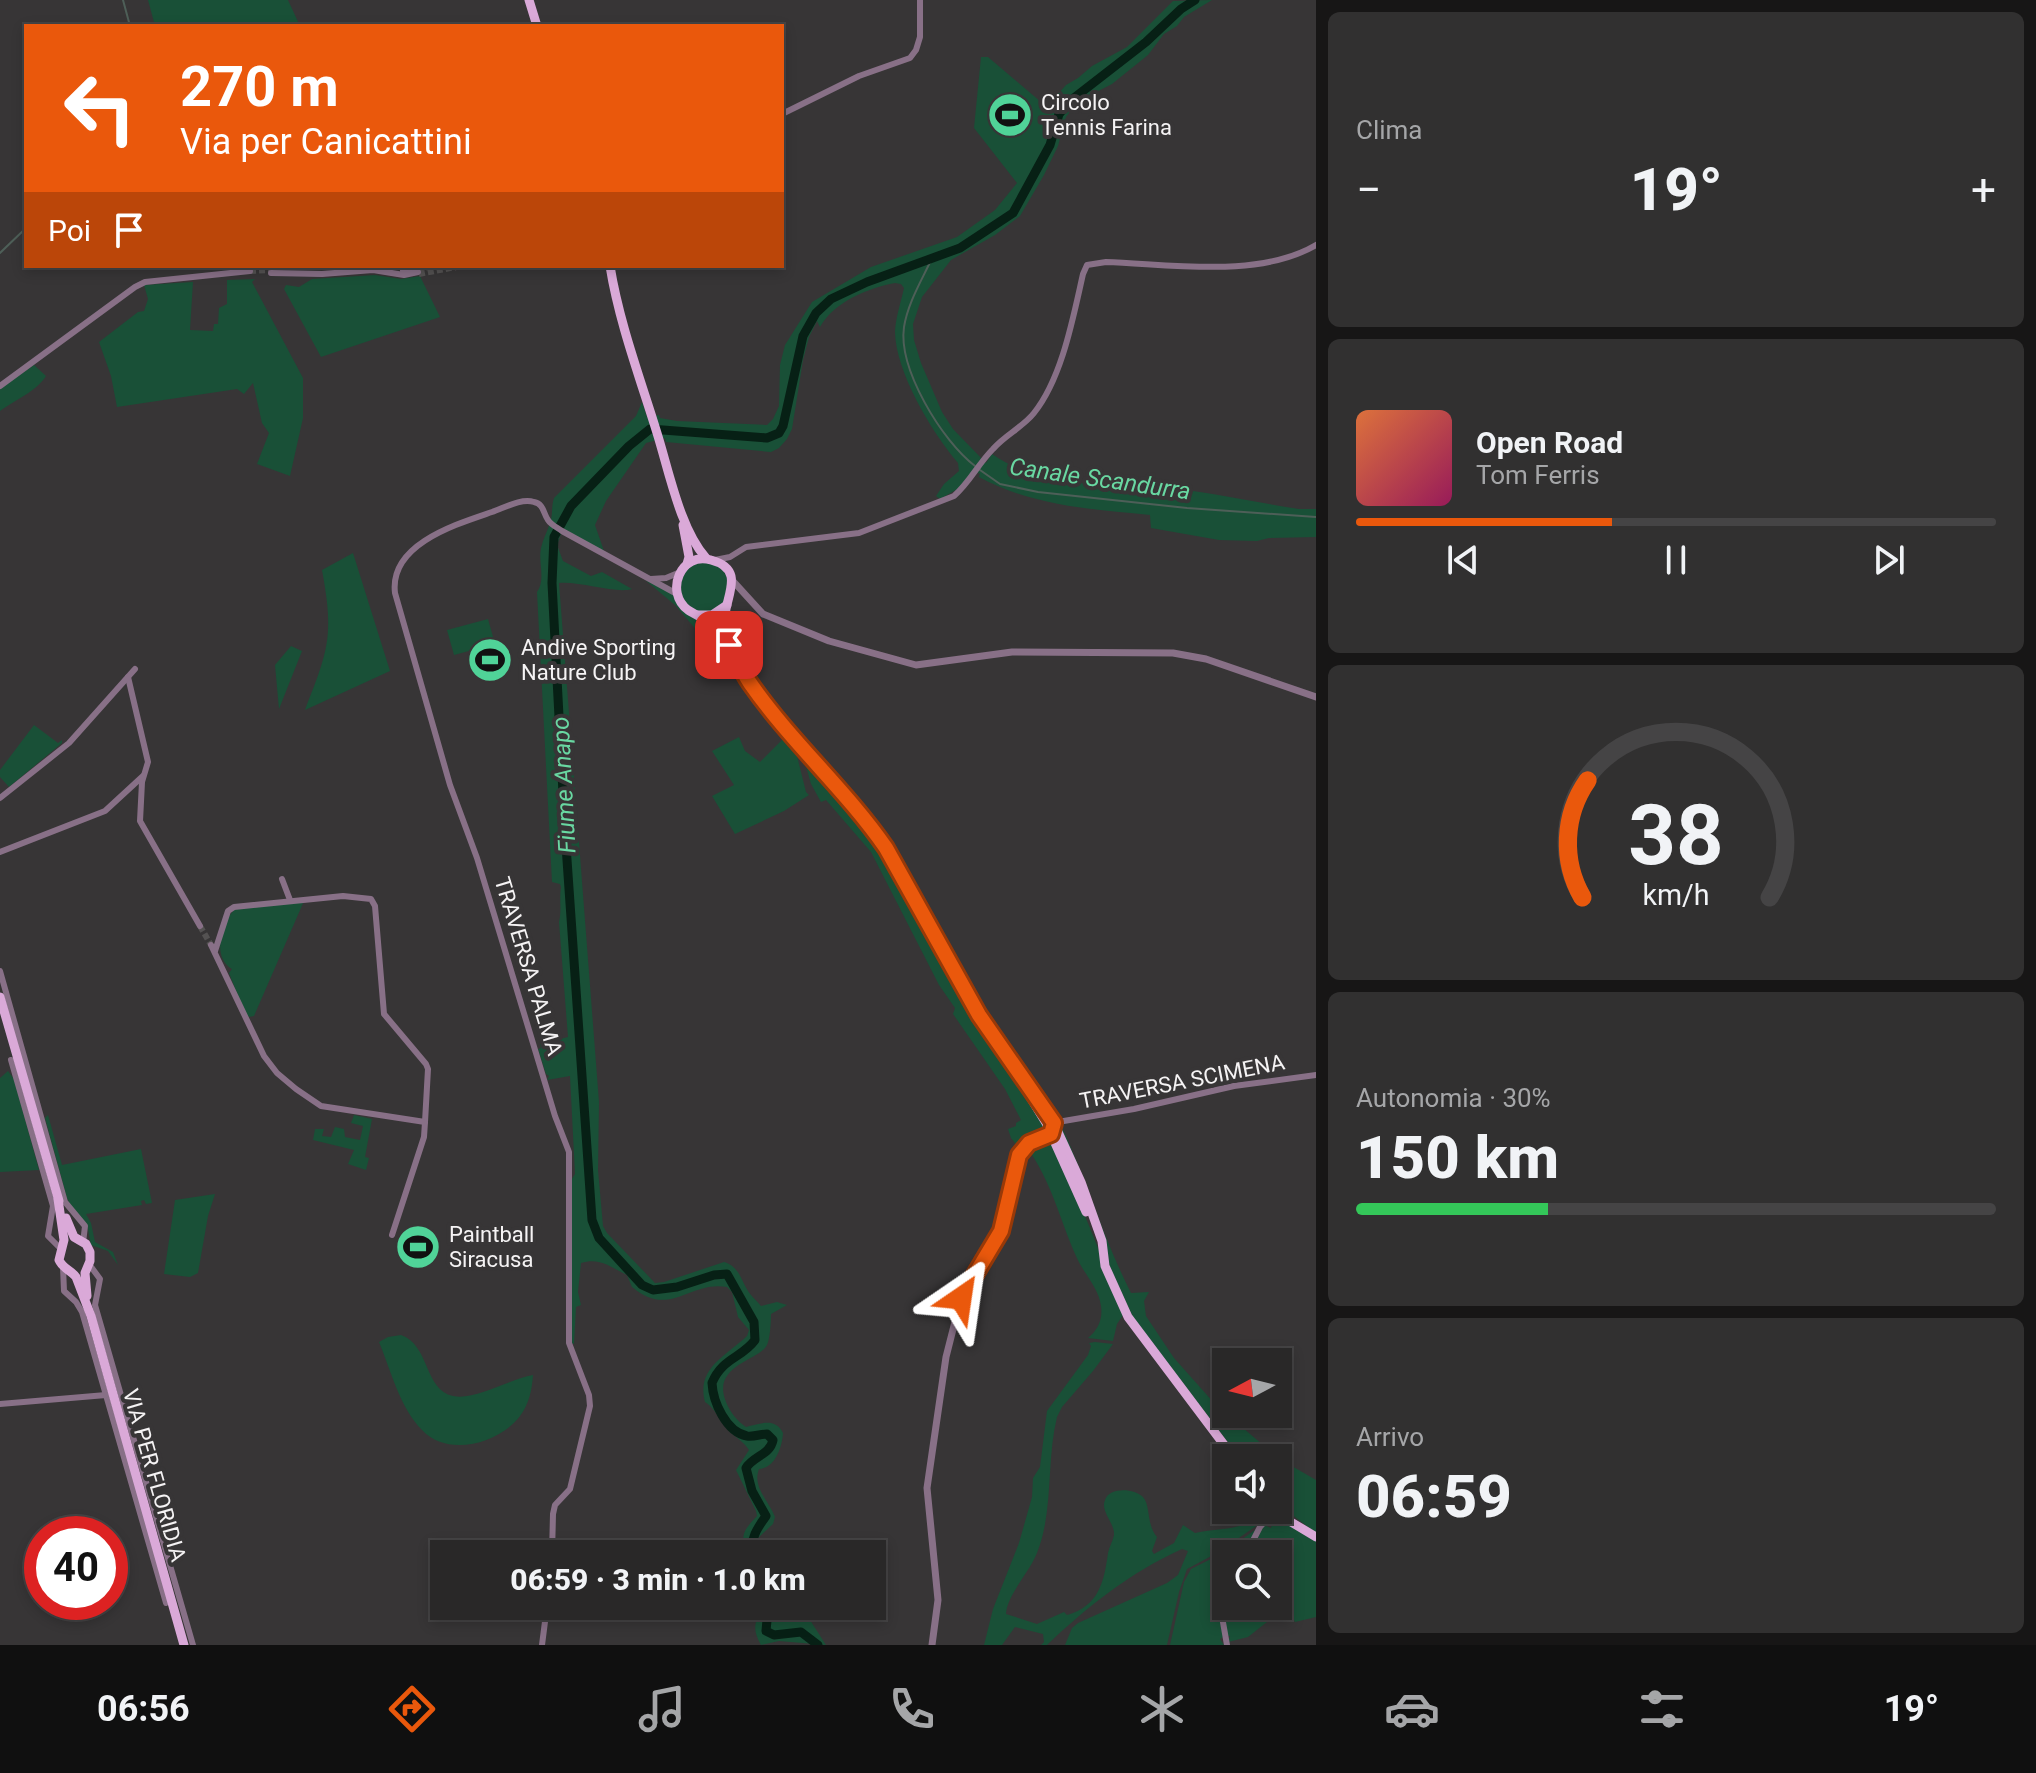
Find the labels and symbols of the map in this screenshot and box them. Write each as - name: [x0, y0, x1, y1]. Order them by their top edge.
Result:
- place label: Circolo Tennis Farina: [1041, 90, 1172, 140]
- sports icon: Circolo Tennis Farina: [986, 91, 1034, 139]
- water label: Canale Scandurra: [1008, 452, 1192, 506]
- pin: [695, 611, 763, 679]
- place label: Andive Sporting Nature Club: [521, 635, 676, 685]
- sports icon: Andive Sporting Nature Club: [466, 636, 514, 684]
- water label: Fiume Anapo: [546, 716, 582, 854]
- street label: TRAVERSA PALMA: [489, 874, 568, 1059]
- street label: TRAVERSA SCIMENA: [1077, 1049, 1287, 1114]
- place label: Paintball Siracusa: [449, 1222, 534, 1272]
- sports icon: Paintball Siracusa: [394, 1223, 442, 1271]
- position arrow: [919, 1256, 1003, 1340]
- north arrow: [1212, 1348, 1292, 1428]
- street label: VIA PER FLORIDIA: [118, 1386, 191, 1565]
- speed limit sign: 40: [24, 1516, 128, 1620]

